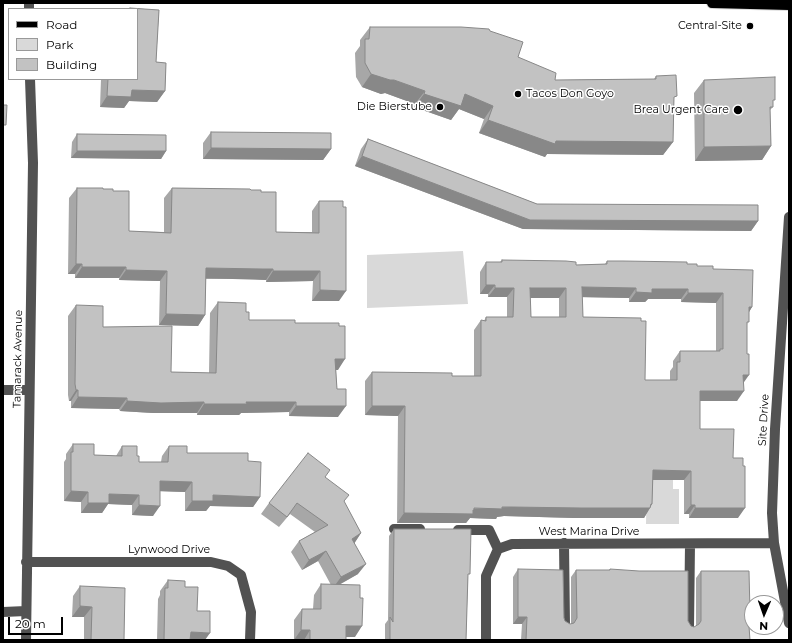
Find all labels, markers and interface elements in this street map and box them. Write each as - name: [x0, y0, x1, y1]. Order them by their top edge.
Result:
- legend: [8, 8, 138, 80]
- text: Road: [46, 17, 77, 32]
- place label: Central-Site: [678, 19, 742, 33]
- marker: Central-Site: [745, 21, 755, 31]
- text: Park: [46, 37, 73, 52]
- text: Building: [46, 57, 97, 72]
- place label: Tacos Don Goyo: [526, 87, 614, 101]
- marker: Tacos Don Goyo: [513, 89, 523, 99]
- place label: Die Bierstube: [357, 100, 432, 114]
- marker: Die Bierstube: [435, 102, 445, 112]
- place label: Brea Urgent Care: [634, 103, 729, 117]
- marker: Brea Urgent Care: [732, 104, 744, 116]
- street label: Tamarack Avenue: [11, 310, 25, 408]
- street label: Site Drive: [756, 394, 772, 446]
- street label: West Marina Drive: [539, 525, 639, 539]
- street label: Lynwood Drive: [128, 543, 210, 557]
- north arrow: [744, 595, 784, 635]
- scale bar: [10, 609, 65, 635]
- text: 20 m: [15, 616, 46, 631]
- text: N: [759, 619, 768, 633]

